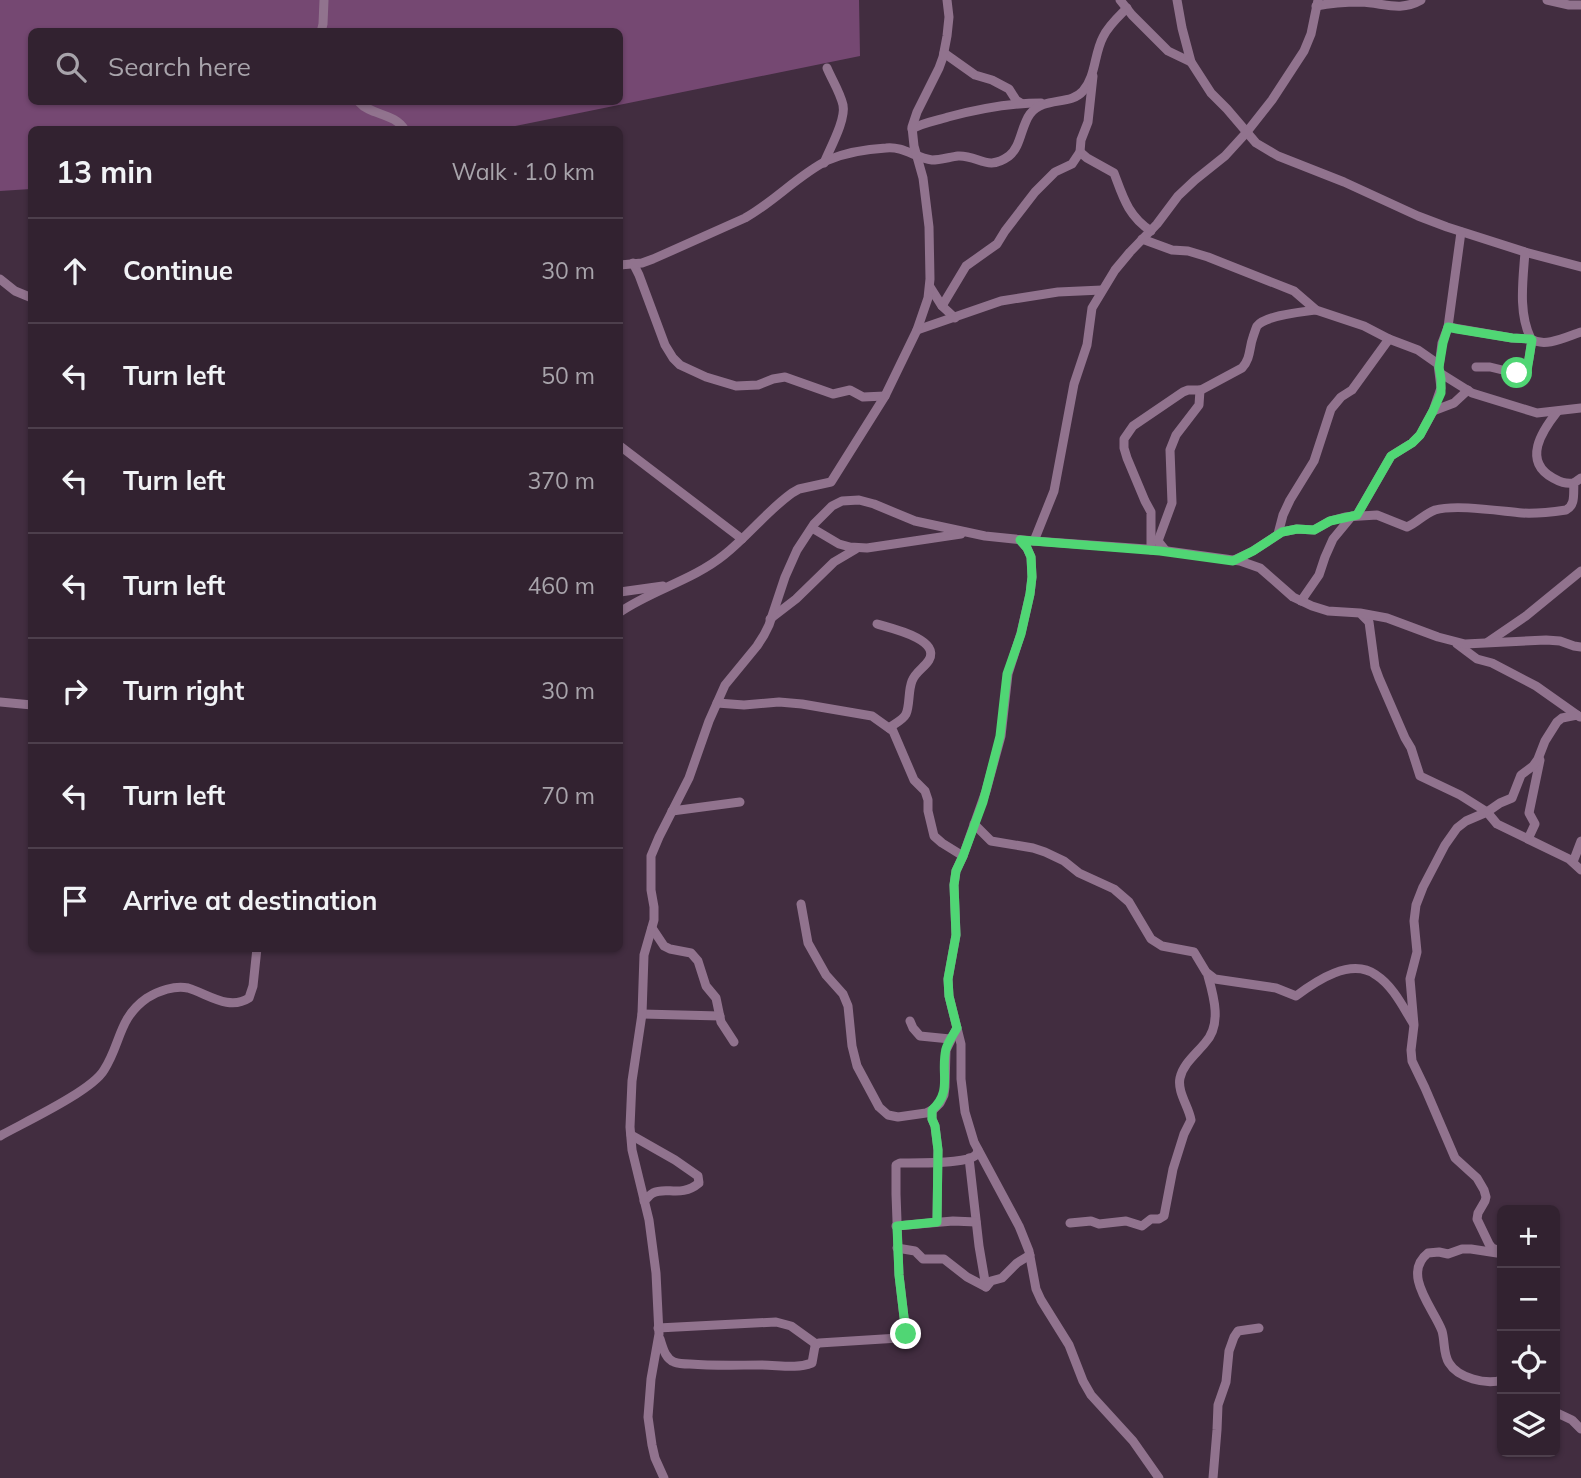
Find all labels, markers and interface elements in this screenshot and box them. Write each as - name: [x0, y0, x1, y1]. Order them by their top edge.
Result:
- search box: [28, 28, 623, 105]
- icon: search: [52, 48, 90, 86]
- text: Search here: [108, 50, 251, 83]
- text: 13 min: [56, 153, 153, 191]
- text: Walk · 1.0 km: [451, 157, 595, 186]
- icon: ahead: [56, 252, 94, 290]
- text: Continue: [123, 254, 233, 287]
- text: 30 m: [541, 256, 595, 285]
- icon: left: [56, 357, 94, 395]
- route start: [1501, 357, 1532, 388]
- text: Turn left: [123, 359, 225, 392]
- text: 50 m: [541, 361, 595, 390]
- icon: left: [56, 462, 94, 500]
- text: Turn left: [123, 464, 225, 497]
- text: 370 m: [527, 466, 595, 495]
- icon: left: [56, 567, 94, 605]
- text: Turn left: [123, 569, 225, 602]
- text: 460 m: [527, 571, 595, 600]
- icon: right: [56, 672, 94, 710]
- text: Turn right: [123, 674, 244, 707]
- text: 30 m: [541, 676, 595, 705]
- icon: left: [56, 777, 94, 815]
- text: Turn left: [123, 779, 225, 812]
- text: 70 m: [541, 781, 595, 810]
- icon: arrive: [56, 882, 94, 920]
- text: Arrive at destination: [123, 884, 378, 917]
- map controls: [1497, 1205, 1560, 1457]
- button: +: [1497, 1205, 1560, 1268]
- button: −: [1497, 1268, 1560, 1331]
- route end: [890, 1318, 921, 1349]
- button: locate: [1497, 1331, 1560, 1394]
- button: layers: [1497, 1394, 1560, 1457]

